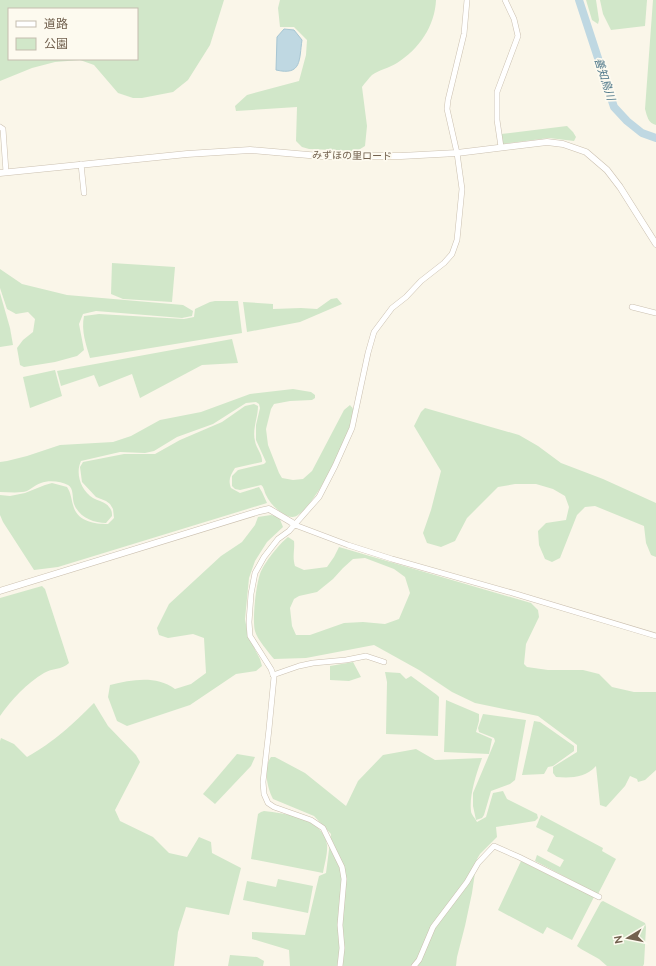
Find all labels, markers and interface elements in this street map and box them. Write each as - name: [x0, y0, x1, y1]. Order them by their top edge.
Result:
- legend: [8, 8, 138, 60]
- text: 道路: [44, 17, 68, 30]
- text: 公園: [44, 37, 68, 50]
- water label: 善知鳥川: [592, 56, 618, 103]
- street label: みずほの里ロード: [312, 149, 392, 162]
- north arrow: [608, 918, 648, 958]
- text: N: [612, 935, 625, 945]

